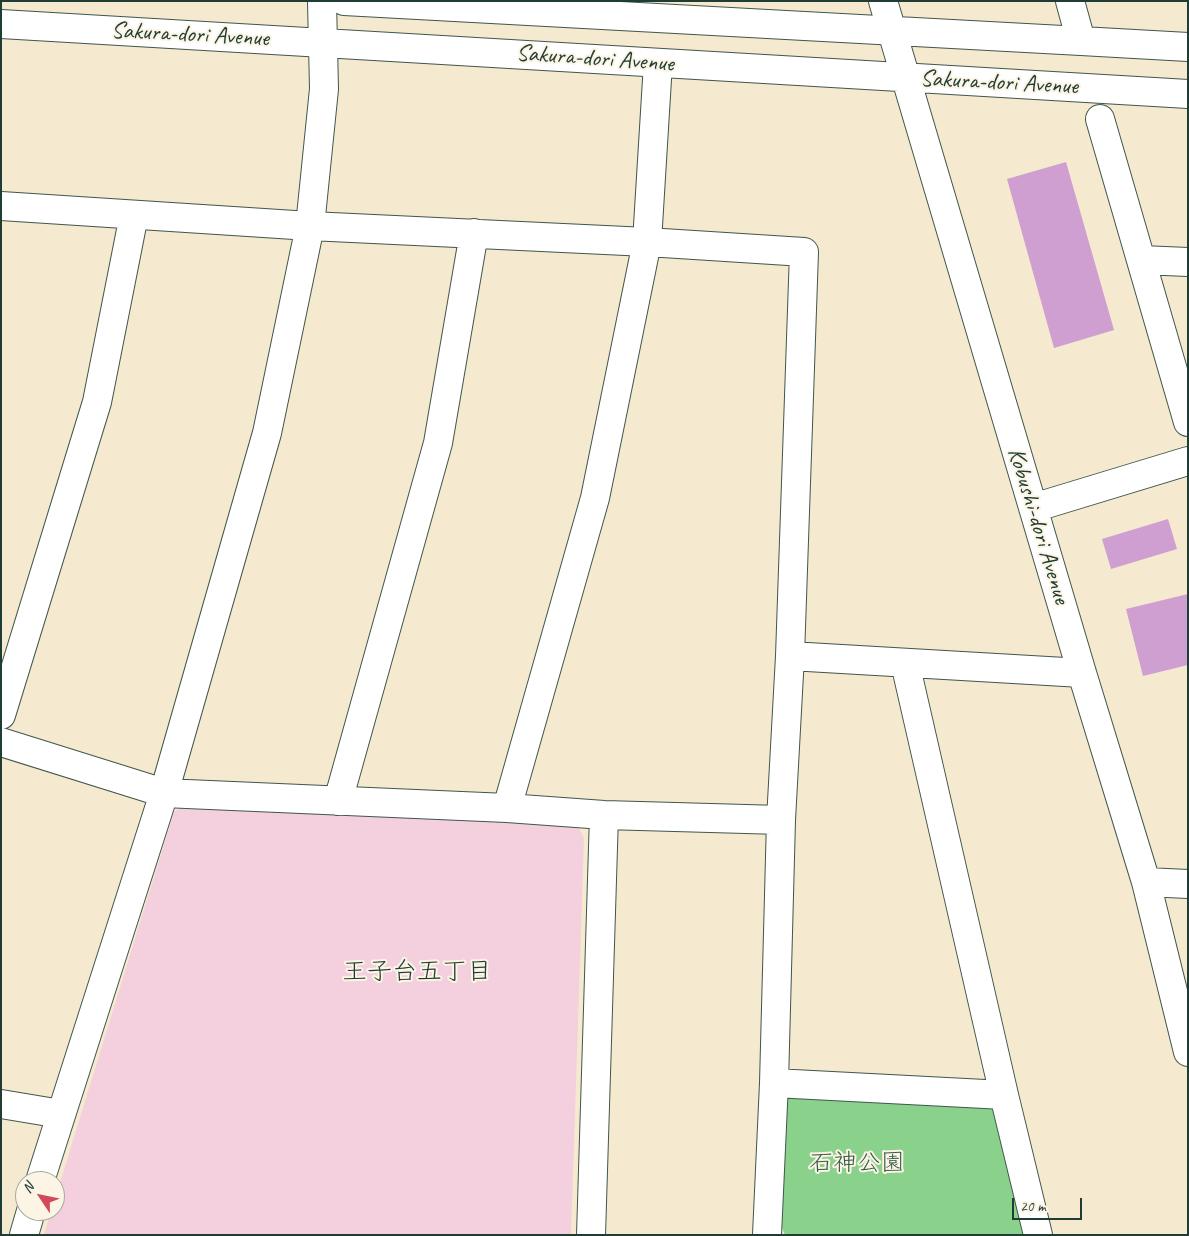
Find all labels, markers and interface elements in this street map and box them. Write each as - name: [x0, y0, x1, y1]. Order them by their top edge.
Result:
- street label: Sakura-dori Avenue: [110, 16, 270, 54]
- street label: Sakura-dori Avenue: [515, 39, 675, 79]
- street label: Sakura-dori Avenue: [919, 64, 1079, 102]
- street label: Kobushi-dori Avenue: [1001, 444, 1075, 608]
- district label: 王子台五丁目: [342, 957, 492, 987]
- park label: 石神公園: [809, 1150, 905, 1178]
- north arrow: [15, 1171, 65, 1221]
- text: N: [19, 1180, 37, 1196]
- scale bar: [1014, 1188, 1084, 1220]
- text: 20 m: [1020, 1197, 1046, 1216]

